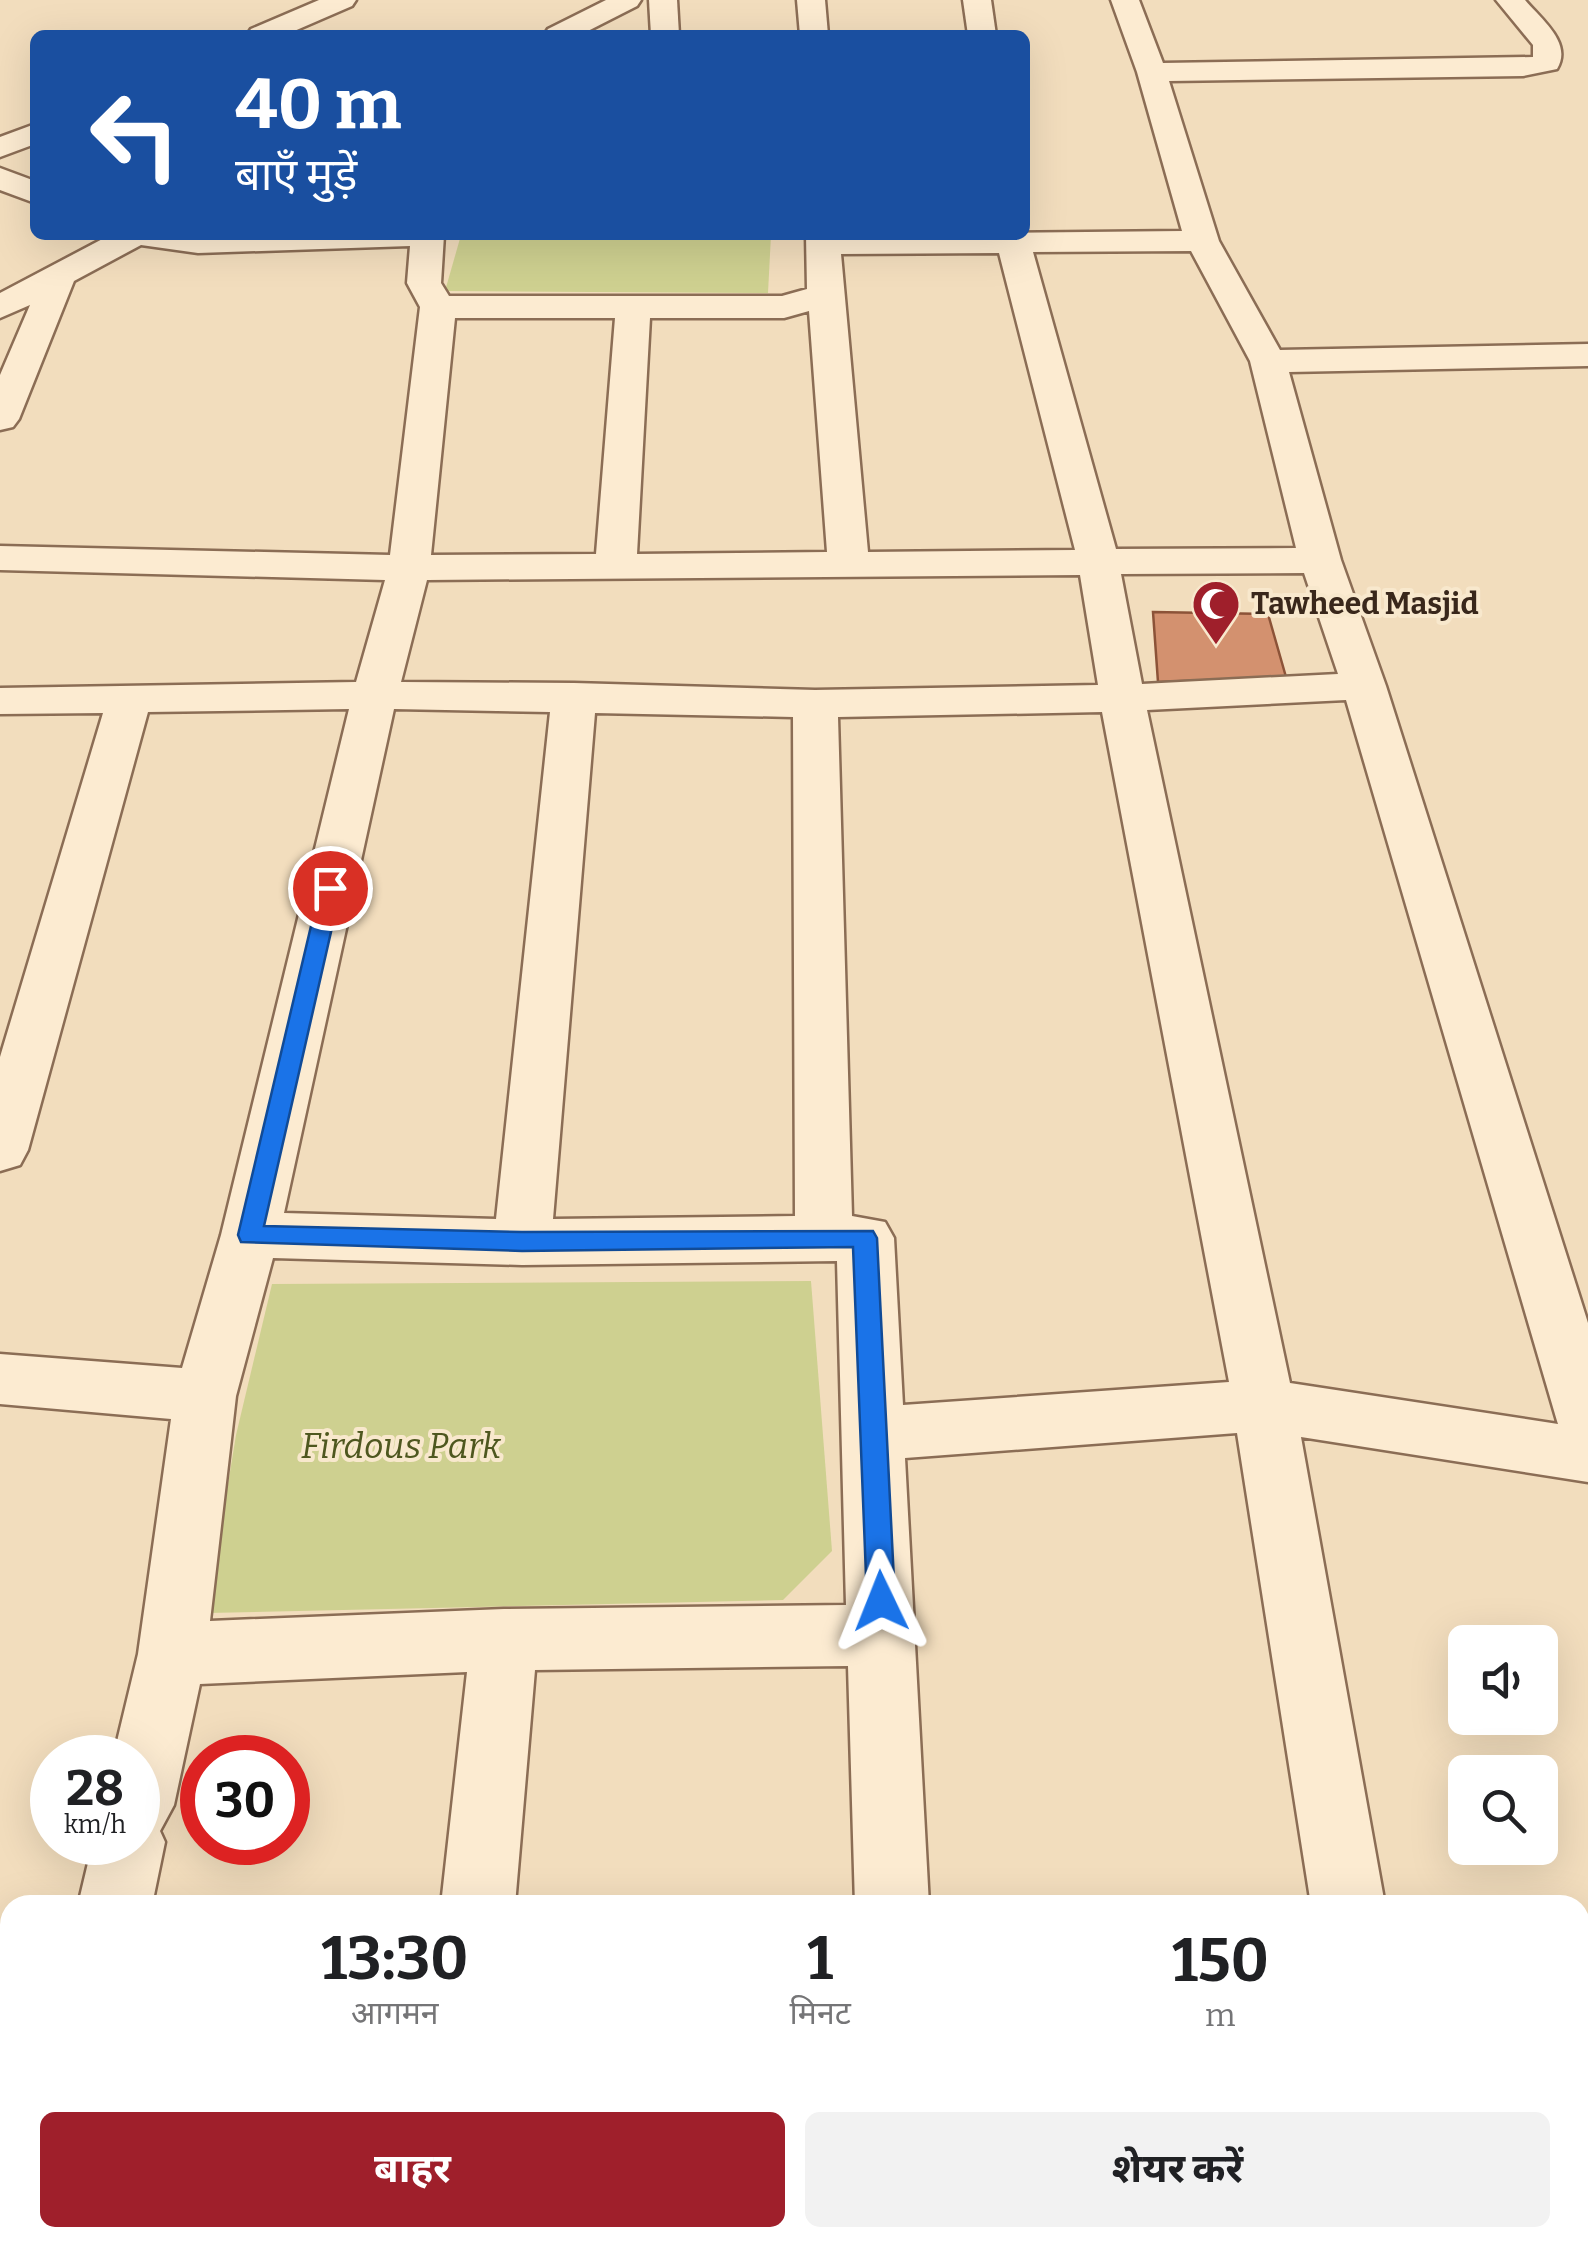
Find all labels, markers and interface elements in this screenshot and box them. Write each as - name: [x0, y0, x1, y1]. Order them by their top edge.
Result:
- text: 40 m: [235, 63, 401, 147]
- icon: left: [70, 70, 200, 200]
- text: बाएँ मुड़ें: [235, 148, 357, 202]
- mosque icon: Tawheed Masjid: [1190, 578, 1242, 646]
- place label: Tawheed Masjid: [1251, 586, 1479, 622]
- pin: [288, 846, 373, 931]
- icon: arrive: [303, 861, 358, 916]
- park label: Firdous Park: [301, 1425, 502, 1467]
- position arrow: [829, 1549, 933, 1653]
- map controls: [1448, 1625, 1558, 1865]
- button: sound: [1448, 1625, 1558, 1735]
- speed limit sign: 30: [180, 1735, 310, 1865]
- button: search: [1448, 1755, 1558, 1865]
- text: 28: [66, 1758, 124, 1818]
- text: km/h: [64, 1810, 126, 1840]
- text: 13:30: [321, 1923, 468, 1995]
- text: 1: [807, 1923, 833, 1995]
- text: 150: [1172, 1925, 1269, 1997]
- text: आगमन: [351, 1994, 439, 2032]
- text: मिनट: [789, 1994, 851, 2032]
- text: m: [1205, 1996, 1236, 2034]
- button: बाहर: [40, 2112, 785, 2227]
- button: शेयर करें: [805, 2112, 1550, 2227]

